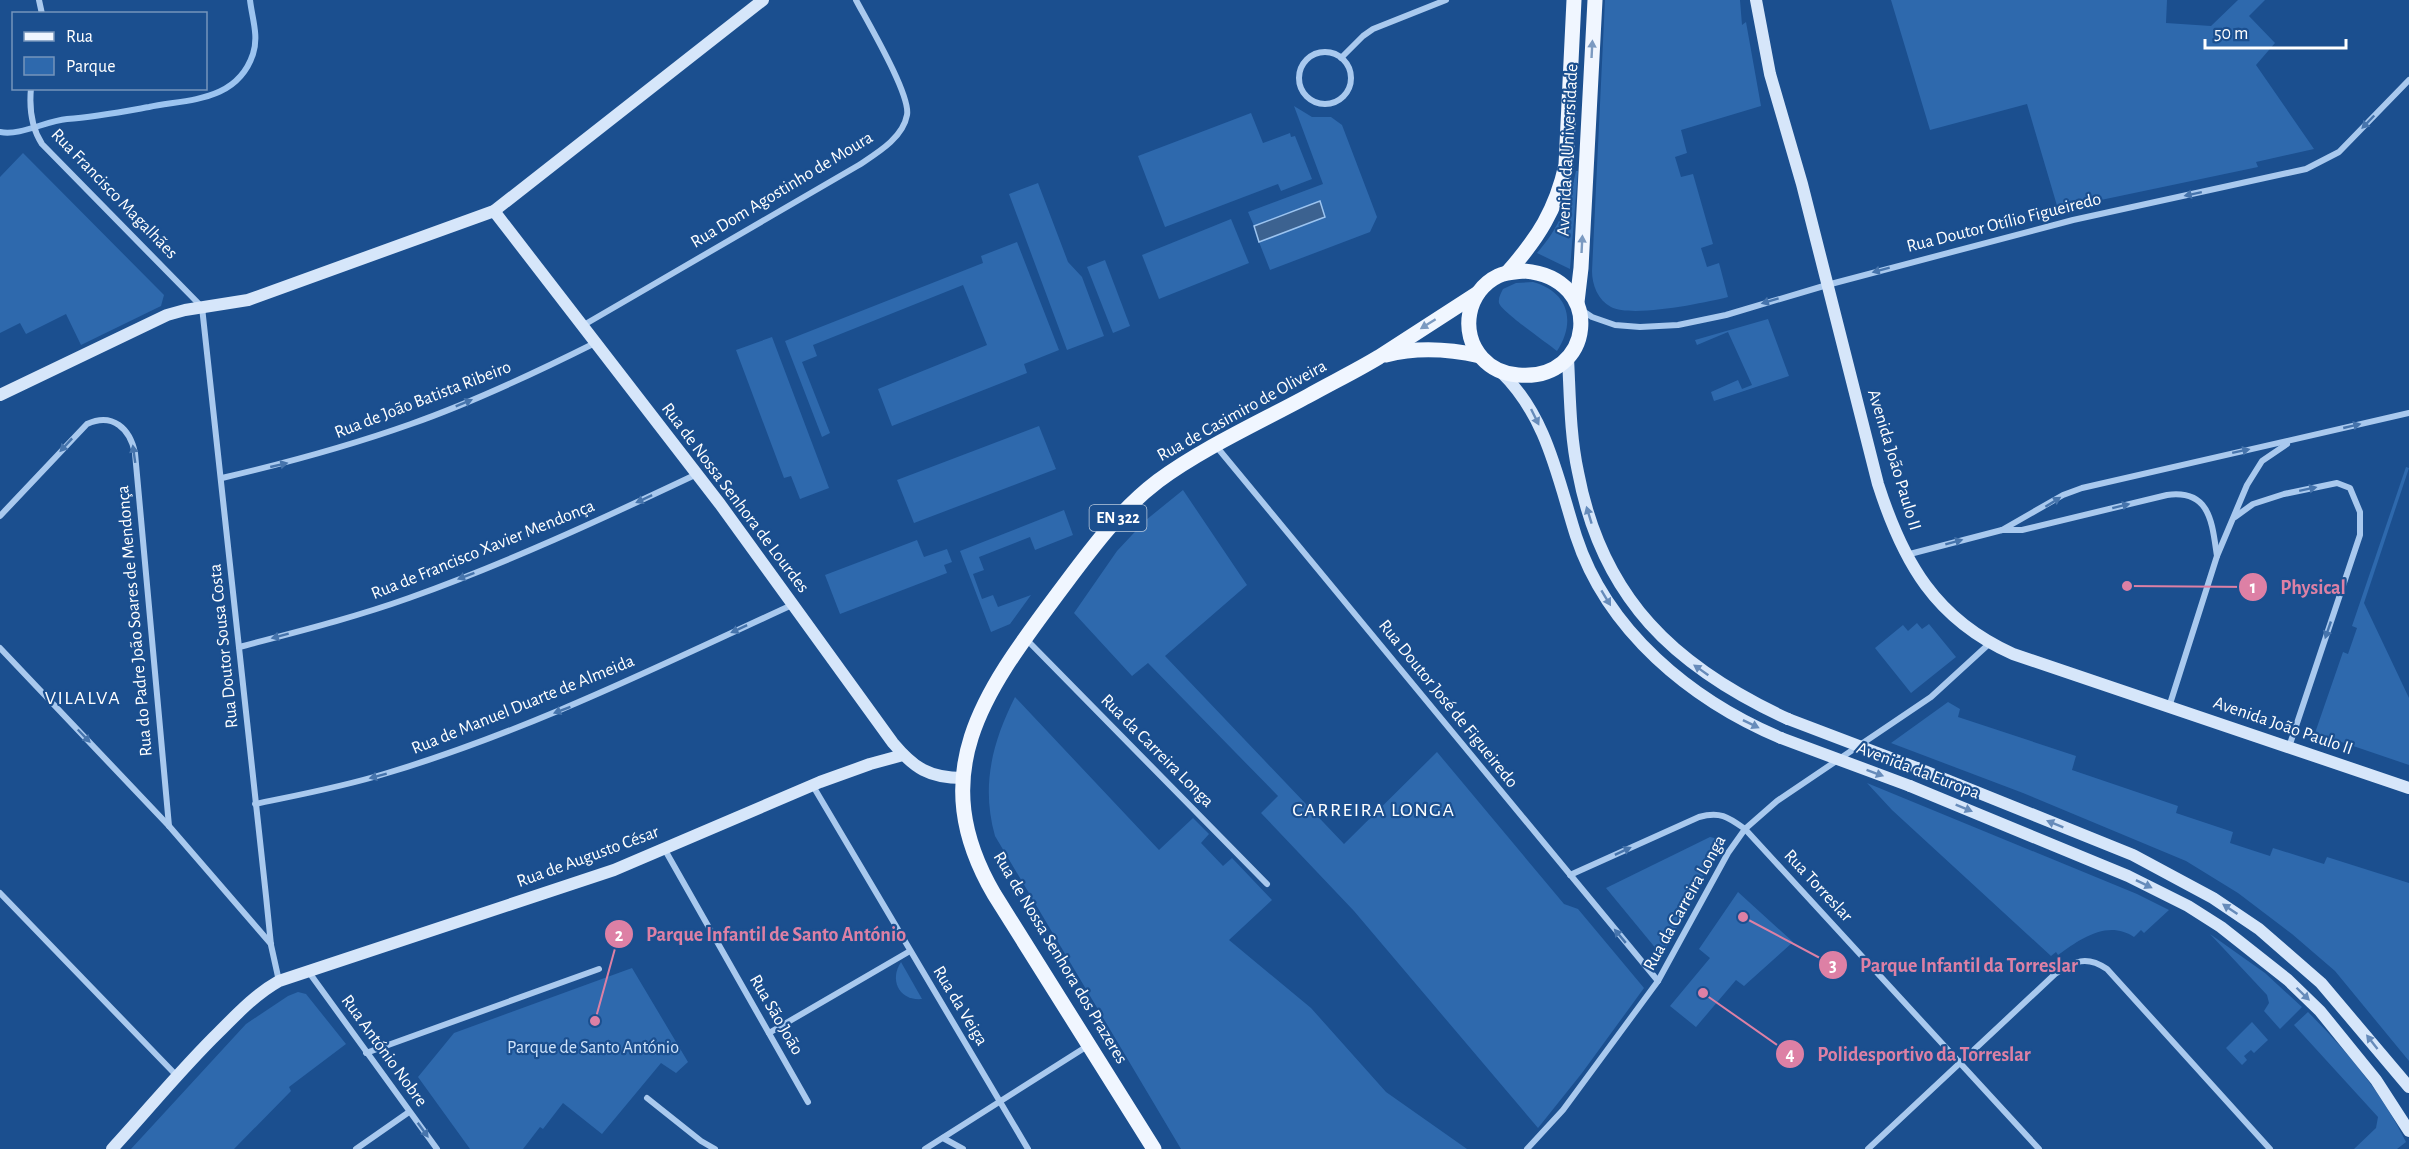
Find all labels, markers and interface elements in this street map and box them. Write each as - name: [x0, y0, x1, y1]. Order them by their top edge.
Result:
- legend: [12, 12, 207, 90]
- scale bar: [2205, 12, 2346, 50]
- text: 50 m: [2214, 25, 2248, 43]
- text: Rua: [66, 28, 93, 46]
- one-way arrow: [1588, 40, 1597, 59]
- text: Parque: [66, 58, 115, 76]
- street label: Avenida da Universidade: [1554, 63, 1582, 237]
- one-way arrow: [2361, 115, 2375, 130]
- street label: Rua Francisco Magalhães: [47, 125, 181, 263]
- street label: Rua Dom Agostinho de Moura: [688, 128, 876, 252]
- street label: Rua Doutor Otílio Figueiredo: [1905, 190, 2103, 256]
- one-way arrow: [2183, 190, 2202, 199]
- one-way arrow: [1578, 235, 1587, 254]
- one-way arrow: [1872, 266, 1890, 276]
- one-way arrow: [1761, 297, 1779, 306]
- one-way arrow: [1420, 319, 1436, 330]
- street label: Rua de Casimiro de Oliveira: [1154, 357, 1330, 465]
- street label: Rua de João Batista Ribeiro: [332, 358, 514, 442]
- street label: Avenida João Paulo II: [1864, 387, 1924, 533]
- one-way arrow: [455, 398, 473, 408]
- street label: Rua de Nossa Senhora de Lourdes: [658, 400, 812, 596]
- one-way arrow: [1530, 409, 1540, 426]
- one-way arrow: [2343, 421, 2361, 431]
- one-way arrow: [59, 438, 73, 453]
- one-way arrow: [130, 444, 139, 463]
- one-way arrow: [2231, 446, 2250, 455]
- one-way arrow: [270, 459, 288, 469]
- one-way arrow: [2299, 484, 2318, 493]
- street label: Rua do Padre João Soares de Mendonça: [114, 485, 156, 757]
- one-way arrow: [636, 494, 653, 503]
- one-way arrow: [2045, 496, 2061, 507]
- street label: Rua de Francisco Xavier Mendonça: [369, 497, 597, 603]
- one-way arrow: [2112, 501, 2130, 511]
- road number: EN 322: [1090, 505, 1146, 531]
- one-way arrow: [1584, 506, 1593, 524]
- one-way arrow: [1945, 537, 1963, 547]
- street label: Rua Doutor Sousa Costa: [206, 563, 242, 729]
- callout: Physical: [2238, 568, 2358, 606]
- one-way arrow: [456, 572, 474, 582]
- text: Physical: [2280, 578, 2346, 598]
- text: 1: [2250, 579, 2256, 597]
- one-way arrow: [1601, 590, 1612, 606]
- street label: Rua Doutor José de Figueiredo: [1375, 617, 1521, 791]
- one-way arrow: [2323, 621, 2332, 639]
- one-way arrow: [730, 624, 748, 634]
- one-way arrow: [271, 632, 289, 642]
- street label: Rua de Manuel Duarte de Almeida: [409, 652, 637, 758]
- one-way arrow: [1694, 664, 1710, 676]
- district label: VILALVA: [45, 688, 121, 708]
- street label: Rua da Carreira Longa: [1097, 691, 1217, 811]
- street label: Avenida João Paulo II: [2211, 694, 2355, 758]
- one-way arrow: [552, 705, 570, 715]
- one-way arrow: [1743, 720, 1760, 729]
- one-way arrow: [77, 729, 91, 744]
- street label: Avenida da Europa: [1854, 739, 1982, 803]
- one-way arrow: [1867, 768, 1885, 778]
- one-way arrow: [369, 772, 387, 781]
- district label: CARREIRA LONGA: [1292, 800, 1456, 820]
- one-way arrow: [1956, 803, 1974, 813]
- one-way arrow: [2046, 819, 2064, 828]
- street label: Rua de Augusto César: [515, 823, 662, 891]
- street label: Rua da Carreira Longa: [1640, 832, 1730, 974]
- one-way arrow: [1615, 846, 1632, 855]
- street label: Rua Torreslar: [1780, 846, 1856, 926]
- street label: Rua de Nossa Senhora dos Prazeres: [990, 849, 1130, 1067]
- one-way arrow: [2135, 879, 2152, 889]
- one-way arrow: [2222, 904, 2238, 915]
- callout: Parque Infantil de Santo António: [604, 915, 918, 953]
- text: Parque Infantil de Santo António: [646, 925, 906, 945]
- text: 2: [615, 927, 624, 945]
- one-way arrow: [1614, 928, 1627, 944]
- callout: Parque Infantil da Torreslar: [1818, 946, 2090, 984]
- text: Parque Infantil da Torreslar: [1860, 956, 2078, 976]
- text: 3: [1829, 957, 1837, 975]
- street label: Rua da Veiga: [929, 963, 991, 1049]
- street label: Rua São João: [746, 972, 806, 1058]
- one-way arrow: [2296, 987, 2310, 1001]
- street label: Rua António Nobre: [338, 992, 430, 1110]
- one-way arrow: [2367, 1034, 2379, 1049]
- callout: Polidesportivo da Torreslar: [1775, 1035, 2043, 1073]
- park label: Parque de Santo António: [507, 1039, 679, 1057]
- text: Polidesportivo da Torreslar: [1817, 1045, 2031, 1065]
- text: 4: [1785, 1046, 1795, 1064]
- one-way arrow: [417, 1122, 429, 1138]

